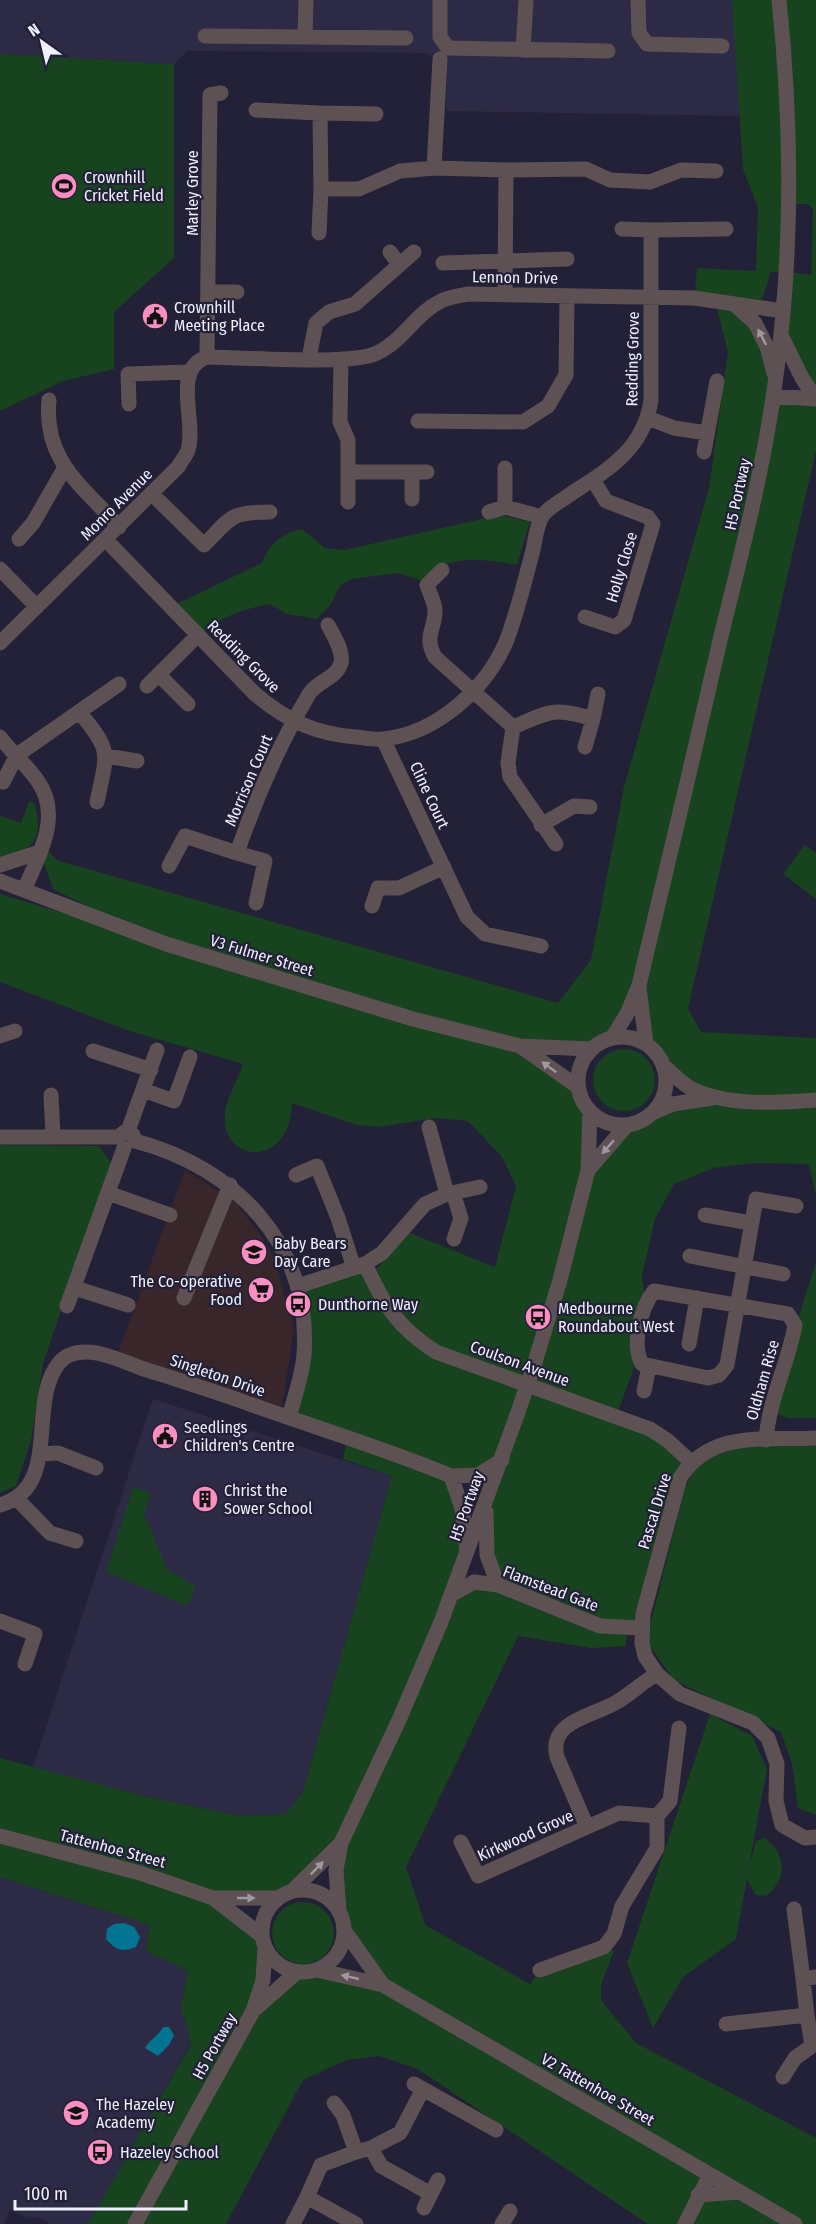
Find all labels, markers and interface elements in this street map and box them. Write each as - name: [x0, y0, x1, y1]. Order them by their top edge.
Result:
- north arrow: [12, 12, 72, 72]
- text: N: [25, 19, 43, 41]
- street label: Marley Grove: [183, 150, 202, 236]
- place label: Crownhill Cricket Field: [84, 168, 164, 205]
- sports icon: Crownhill Cricket Field: [49, 171, 79, 201]
- street label: Lennon Drive: [472, 267, 558, 288]
- place label: Crownhill Meeting Place: [174, 298, 265, 335]
- public building icon: Crownhill Meeting Place: [140, 301, 170, 331]
- street label: Redding Grove: [622, 311, 643, 407]
- one-way arrow: [757, 329, 767, 346]
- street label: H5 Portway: [721, 456, 755, 532]
- street label: Monro Avenue: [77, 464, 156, 544]
- street label: Holly Close: [602, 530, 641, 605]
- street label: Redding Grove: [203, 616, 284, 697]
- street label: Morrison Court: [221, 731, 277, 829]
- street label: Cline Court: [406, 759, 454, 832]
- street label: V3 Fulmer Street: [208, 931, 317, 980]
- one-way arrow: [542, 1061, 558, 1073]
- one-way arrow: [602, 1139, 615, 1154]
- place label: Baby Bears Day Care: [274, 1234, 347, 1271]
- school or university icon: Baby Bears Day Care: [239, 1237, 269, 1267]
- place label: The Co-operative Food: [130, 1272, 242, 1309]
- supermarket icon: The Co-operative Food: [246, 1275, 276, 1305]
- bus stop icon: Dunthorne Way: [283, 1289, 313, 1319]
- place label: Dunthorne Way: [318, 1295, 419, 1314]
- place label: Medbourne Roundabout West: [558, 1299, 675, 1336]
- bus stop icon: Medbourne Roundabout West: [523, 1302, 553, 1332]
- street label: Coulson Avenue: [468, 1337, 572, 1390]
- street label: Oldham Rise: [742, 1338, 783, 1422]
- street label: Singleton Drive: [168, 1350, 268, 1401]
- place label: Seedlings Children's Centre: [184, 1418, 295, 1455]
- public building icon: Seedlings Children's Centre: [150, 1421, 180, 1451]
- street label: H5 Portway: [445, 1468, 488, 1544]
- street label: Pascal Drive: [634, 1471, 675, 1551]
- place label: Christ the Sower School: [224, 1481, 312, 1518]
- building icon: Christ the Sower School: [190, 1484, 220, 1514]
- street label: Flamstead Gate: [500, 1562, 601, 1615]
- street label: Kirkwood Grove: [474, 1806, 576, 1865]
- street label: Tattenhoe Street: [58, 1825, 169, 1872]
- one-way arrow: [309, 1861, 323, 1875]
- one-way arrow: [236, 1893, 255, 1903]
- one-way arrow: [340, 1972, 359, 1981]
- street label: H5 Portway: [188, 2009, 241, 2083]
- street label: V2 Tattenhoe Street: [538, 2049, 659, 2130]
- place label: The Hazeley Academy: [96, 2095, 175, 2132]
- school or university icon: The Hazeley Academy: [61, 2098, 91, 2128]
- bus stop icon: Hazeley School: [85, 2137, 115, 2167]
- place label: Hazeley School: [120, 2143, 219, 2162]
- scale bar: [15, 2173, 186, 2211]
- text: 100 m: [24, 2183, 68, 2205]

